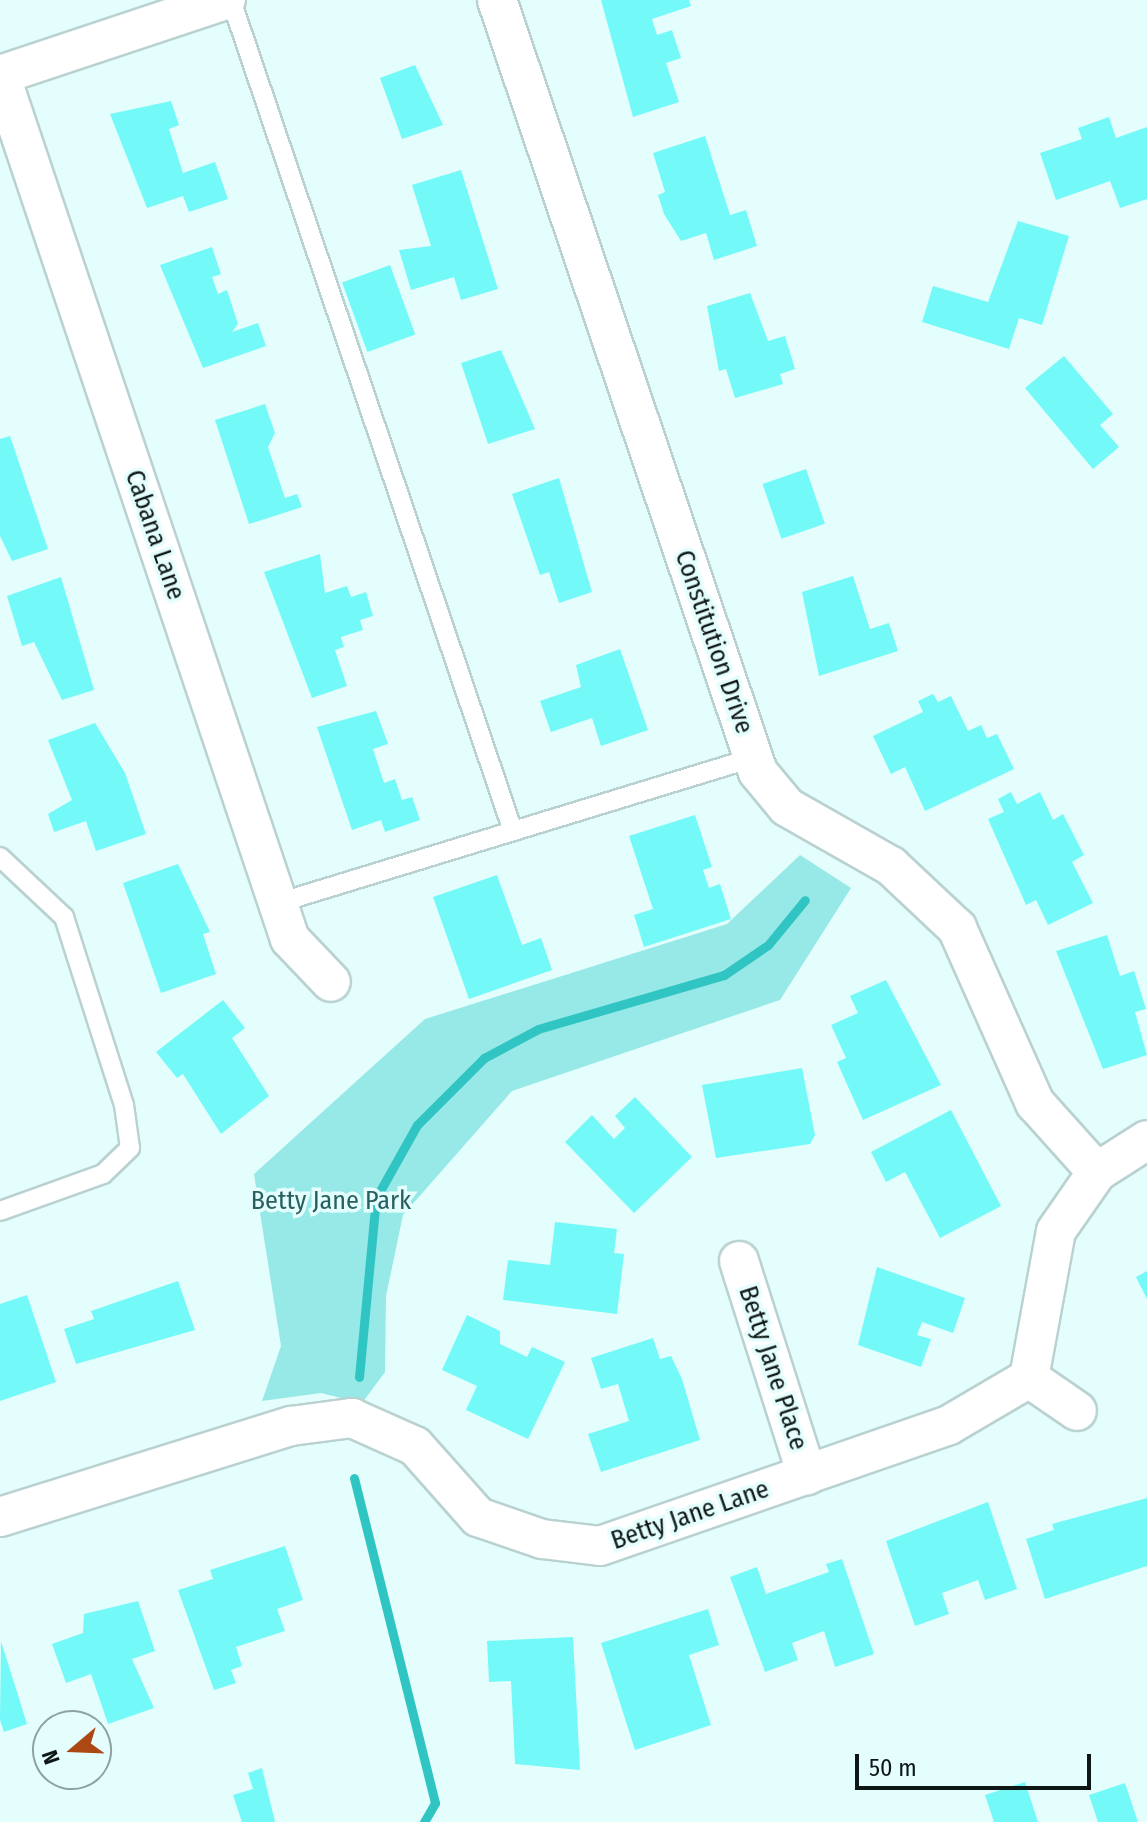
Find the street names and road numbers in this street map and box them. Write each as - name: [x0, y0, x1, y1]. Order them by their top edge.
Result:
- street label: Cabana Lane: [118, 466, 192, 604]
- street label: Constitution Drive: [668, 546, 760, 738]
- street label: Betty Jane Place: [732, 1282, 814, 1454]
- street label: Betty Jane Lane: [607, 1473, 773, 1557]

